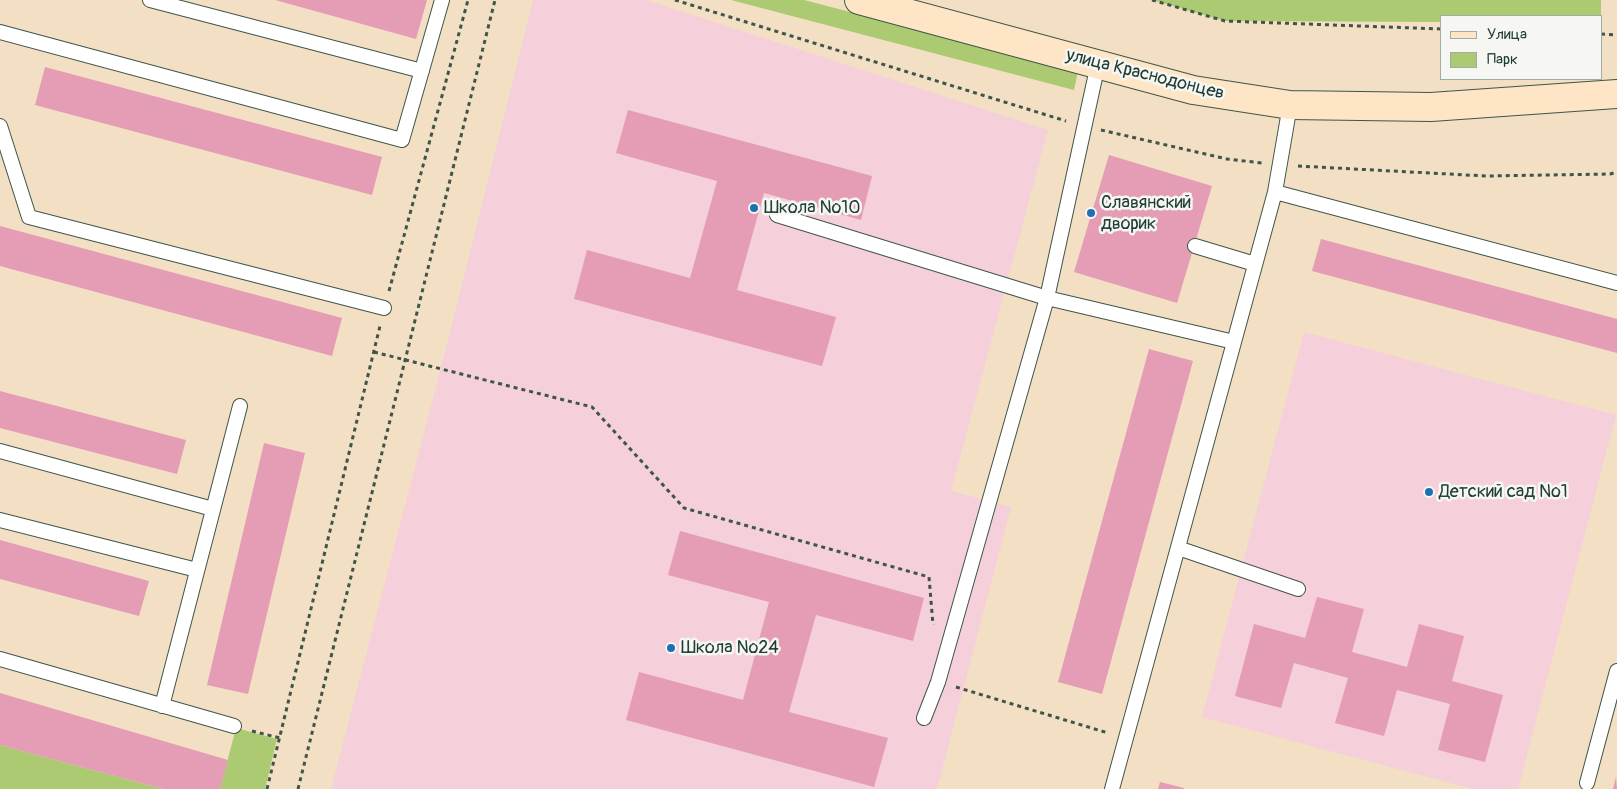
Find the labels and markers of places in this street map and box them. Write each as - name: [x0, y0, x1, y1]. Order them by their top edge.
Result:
- place label: Славянский дворик: [1101, 192, 1191, 234]
- place label: Школа №10: [764, 197, 861, 219]
- marker: Школа №10: [748, 202, 760, 214]
- marker: Славянский дворик: [1085, 207, 1097, 219]
- place label: Детский сад №1: [1439, 481, 1568, 503]
- marker: Детский сад №1: [1423, 486, 1435, 498]
- place label: Школа №24: [681, 637, 779, 659]
- marker: Школа №24: [665, 642, 677, 654]

